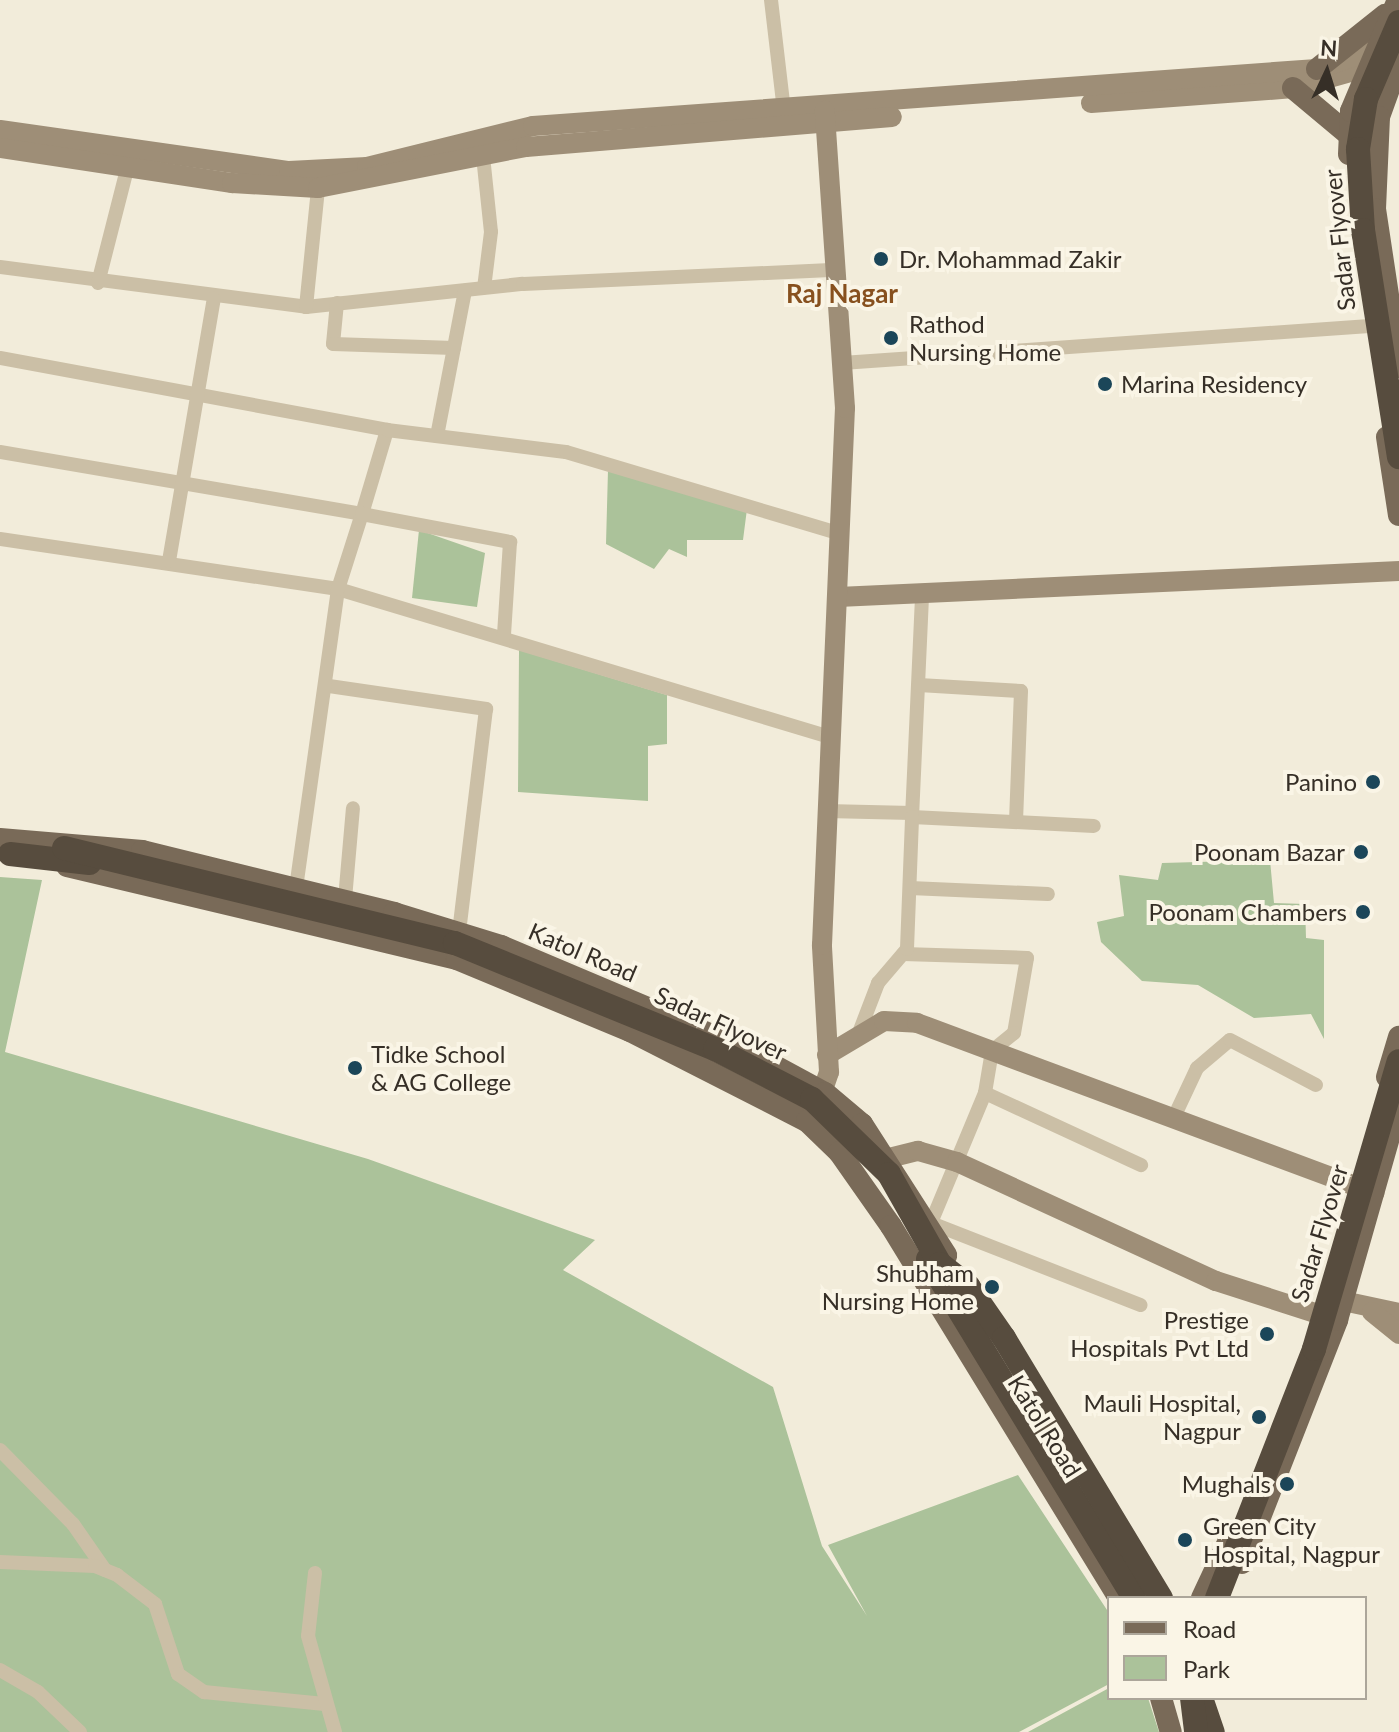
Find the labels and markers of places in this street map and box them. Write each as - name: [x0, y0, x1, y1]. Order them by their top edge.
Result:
- place label: Dr. Mohammad Zakir: [899, 245, 1121, 273]
- marker: Dr. Mohammad Zakir: [870, 248, 892, 270]
- place label: Rathod Nursing Home: [909, 310, 1061, 366]
- marker: Rathod Nursing Home: [880, 327, 902, 349]
- place label: Marina Residency: [1121, 370, 1307, 398]
- marker: Marina Residency: [1096, 375, 1114, 393]
- place label: Panino: [1285, 768, 1357, 796]
- marker: Panino: [1364, 773, 1382, 791]
- place label: Poonam Bazar: [1194, 838, 1345, 866]
- marker: Poonam Bazar: [1352, 843, 1370, 861]
- place label: Poonam Chambers: [1149, 898, 1347, 926]
- marker: Poonam Chambers: [1354, 903, 1372, 921]
- place label: Tidke School & AG College: [371, 1040, 512, 1096]
- marker: Tidke School & AG College: [346, 1059, 364, 1077]
- place label: Shubham Nursing Home: [822, 1259, 974, 1315]
- marker: Shubham Nursing Home: [981, 1276, 1003, 1298]
- place label: Prestige Hospitals Pvt Ltd: [1070, 1306, 1249, 1362]
- marker: Prestige Hospitals Pvt Ltd: [1256, 1323, 1278, 1345]
- place label: Mauli Hospital, Nagpur: [1083, 1389, 1241, 1445]
- marker: Mauli Hospital, Nagpur: [1248, 1406, 1270, 1428]
- place label: Mughals: [1182, 1470, 1271, 1498]
- marker: Mughals: [1278, 1475, 1296, 1493]
- place label: Green City Hospital, Nagpur: [1203, 1512, 1380, 1568]
- marker: Green City Hospital, Nagpur: [1174, 1529, 1196, 1551]

